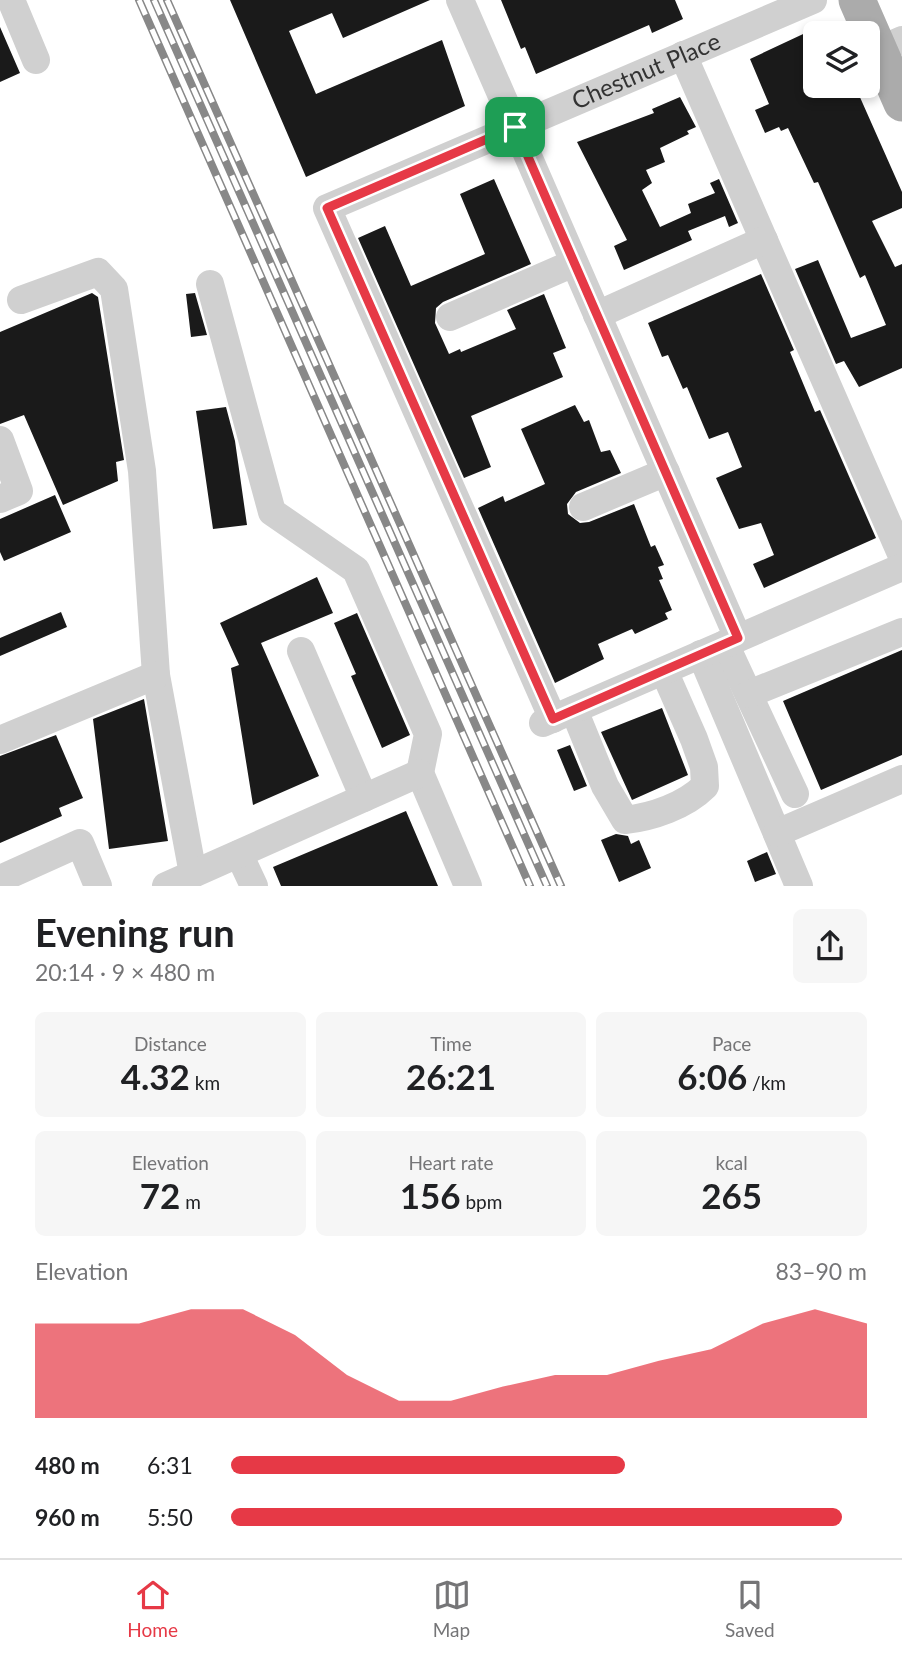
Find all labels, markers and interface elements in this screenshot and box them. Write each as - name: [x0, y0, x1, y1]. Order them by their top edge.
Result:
- map controls: [803, 21, 880, 98]
- button: layers: [803, 21, 880, 98]
- street label: Chestnut Place: [567, 25, 724, 115]
- pin: [485, 97, 545, 157]
- icon: arrive: [496, 108, 534, 146]
- text: Evening run: [35, 909, 235, 955]
- button: share: [793, 909, 867, 983]
- text: 20:14 · 9 × 480 m: [35, 958, 215, 986]
- text: Distance: [134, 1032, 207, 1055]
- text: Time: [430, 1032, 472, 1055]
- text: Pace: [712, 1032, 751, 1055]
- text: 4.32: [121, 1055, 190, 1097]
- text: 26:21: [406, 1055, 496, 1097]
- text: 6:06: [677, 1055, 747, 1097]
- text: km: [190, 1071, 220, 1094]
- text: /km: [747, 1071, 786, 1094]
- text: Elevation: [132, 1151, 209, 1174]
- text: Heart rate: [408, 1151, 494, 1174]
- text: kcal: [716, 1151, 748, 1174]
- text: 72: [140, 1174, 180, 1216]
- text: 156: [400, 1174, 461, 1216]
- text: 265: [701, 1174, 762, 1216]
- text: m: [180, 1190, 201, 1213]
- text: bpm: [461, 1190, 502, 1213]
- text: Elevation: [35, 1257, 128, 1285]
- text: 83–90 m: [775, 1257, 867, 1285]
- text: 480 m: [35, 1451, 100, 1479]
- text: 6:31: [147, 1451, 193, 1479]
- text: 960 m: [35, 1503, 100, 1531]
- text: 5:50: [147, 1503, 193, 1531]
- tab: Home: [127, 1576, 178, 1641]
- tab: Map: [433, 1576, 471, 1641]
- tab: Saved: [725, 1576, 775, 1641]

